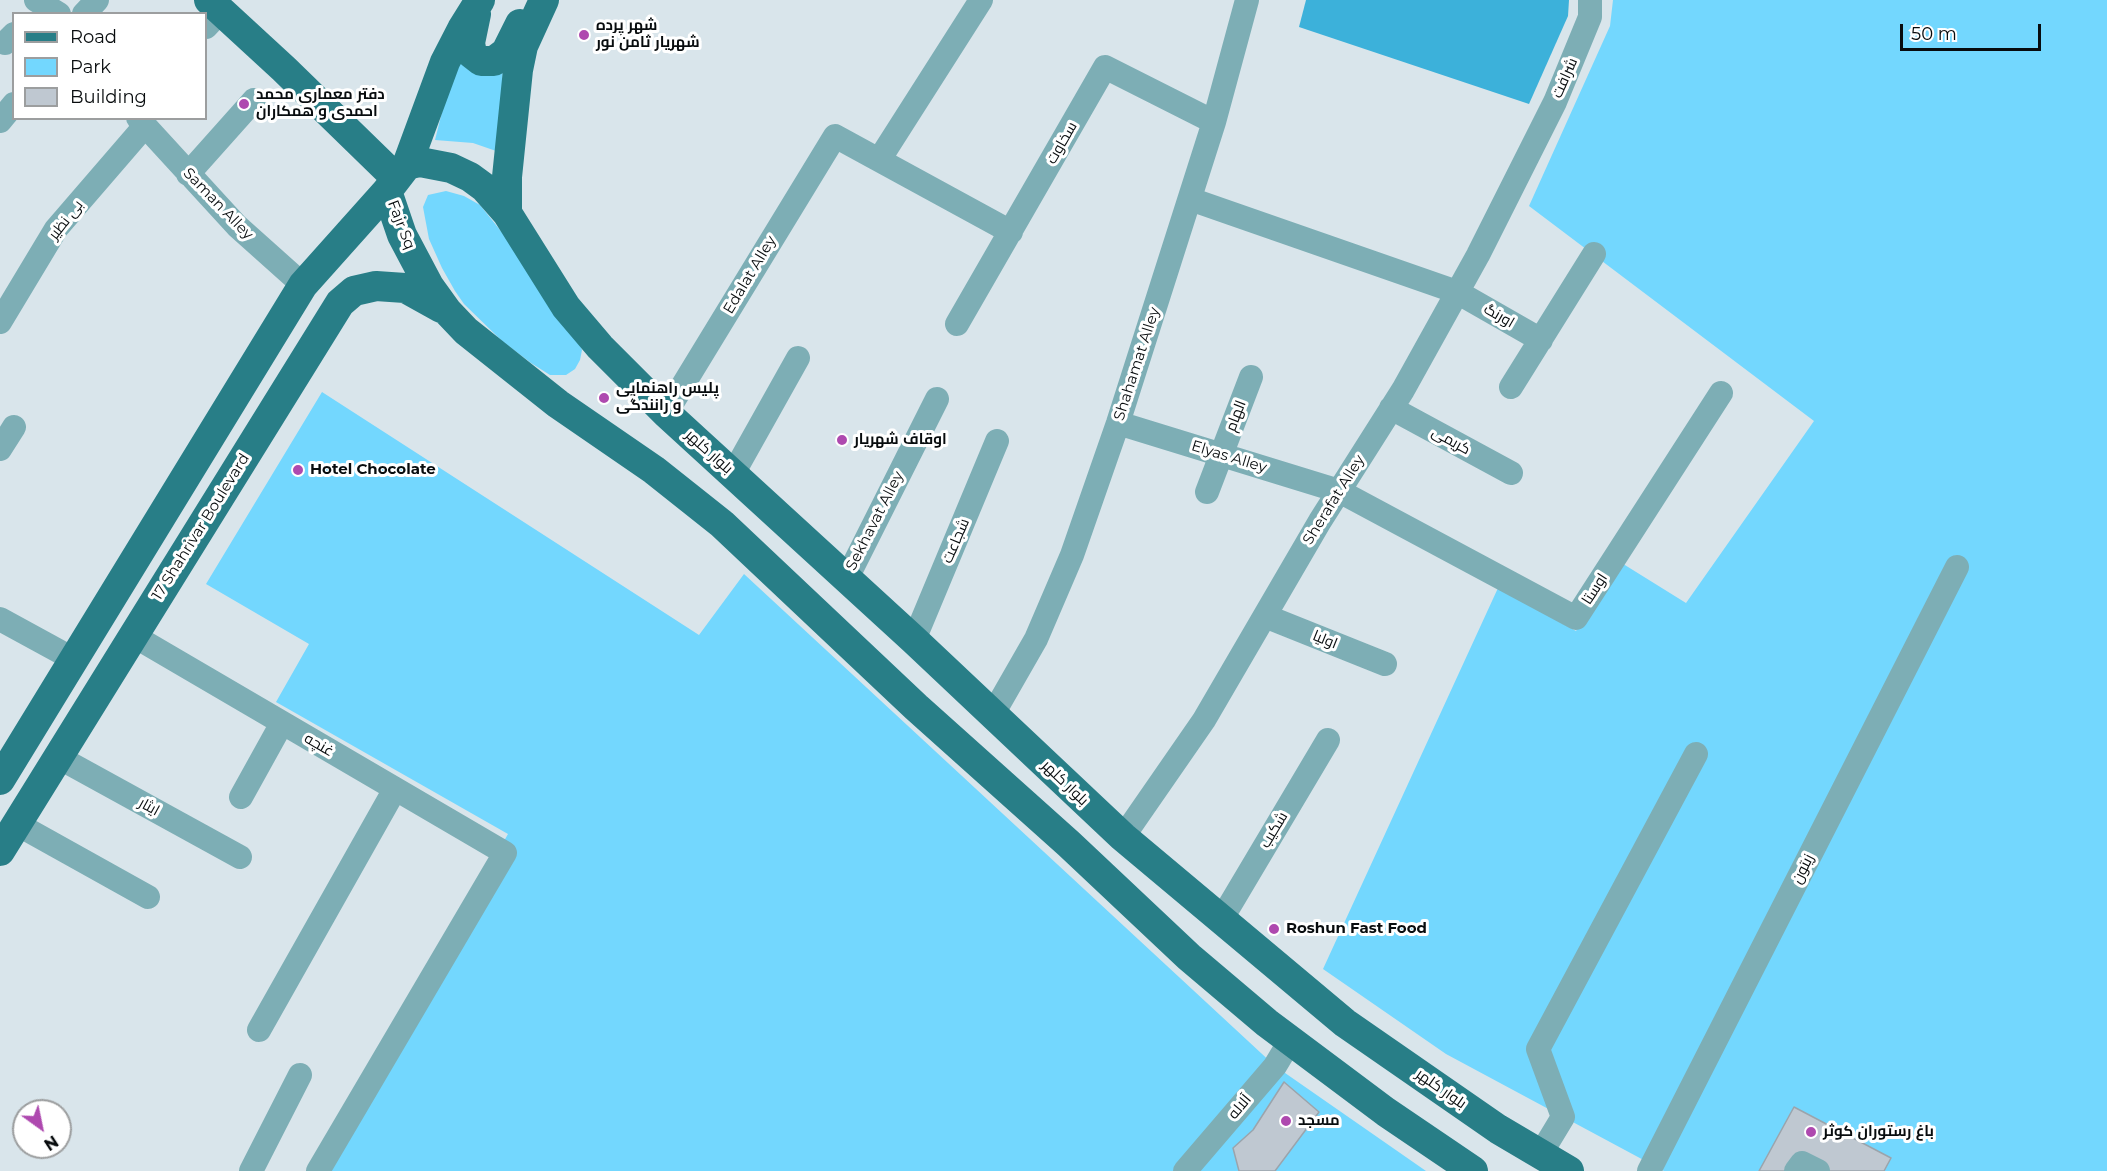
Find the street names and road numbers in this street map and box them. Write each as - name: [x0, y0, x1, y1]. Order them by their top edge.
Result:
- street label: شرافت: [1548, 55, 1582, 101]
- street label: سخاوت: [1043, 119, 1081, 167]
- street label: Saman Alley: [179, 164, 257, 244]
- street label: بی نظیر: [45, 197, 87, 243]
- street label: Fajr Sq: [383, 198, 419, 252]
- street label: Edalat Alley: [720, 233, 780, 317]
- street label: اورنگ: [1480, 300, 1518, 332]
- street label: Shahamat Alley: [1110, 305, 1164, 423]
- street label: الهام: [1222, 398, 1250, 434]
- street label: کریمی: [1429, 423, 1473, 459]
- street label: بلوار کلهر: [682, 426, 736, 478]
- street label: Elyas Alley: [1189, 437, 1269, 477]
- street label: 17 Shahrivar Boulevard: [148, 450, 254, 604]
- street label: Sherafat Alley: [1299, 452, 1369, 548]
- street label: Sekhavat Alley: [842, 468, 908, 574]
- street label: شجاعت: [939, 516, 973, 566]
- street label: اوستا: [1578, 570, 1612, 608]
- street label: اولیا: [1310, 627, 1340, 653]
- street label: غنچه: [301, 729, 337, 761]
- street label: بلوار کلهر: [1038, 757, 1092, 809]
- street label: ایثار: [136, 794, 162, 820]
- street label: شکیب: [1256, 809, 1292, 851]
- street label: زیتون: [1788, 851, 1818, 887]
- street label: بلوار کلهر: [1412, 1065, 1470, 1113]
- street label: آلاله: [1225, 1091, 1255, 1123]

